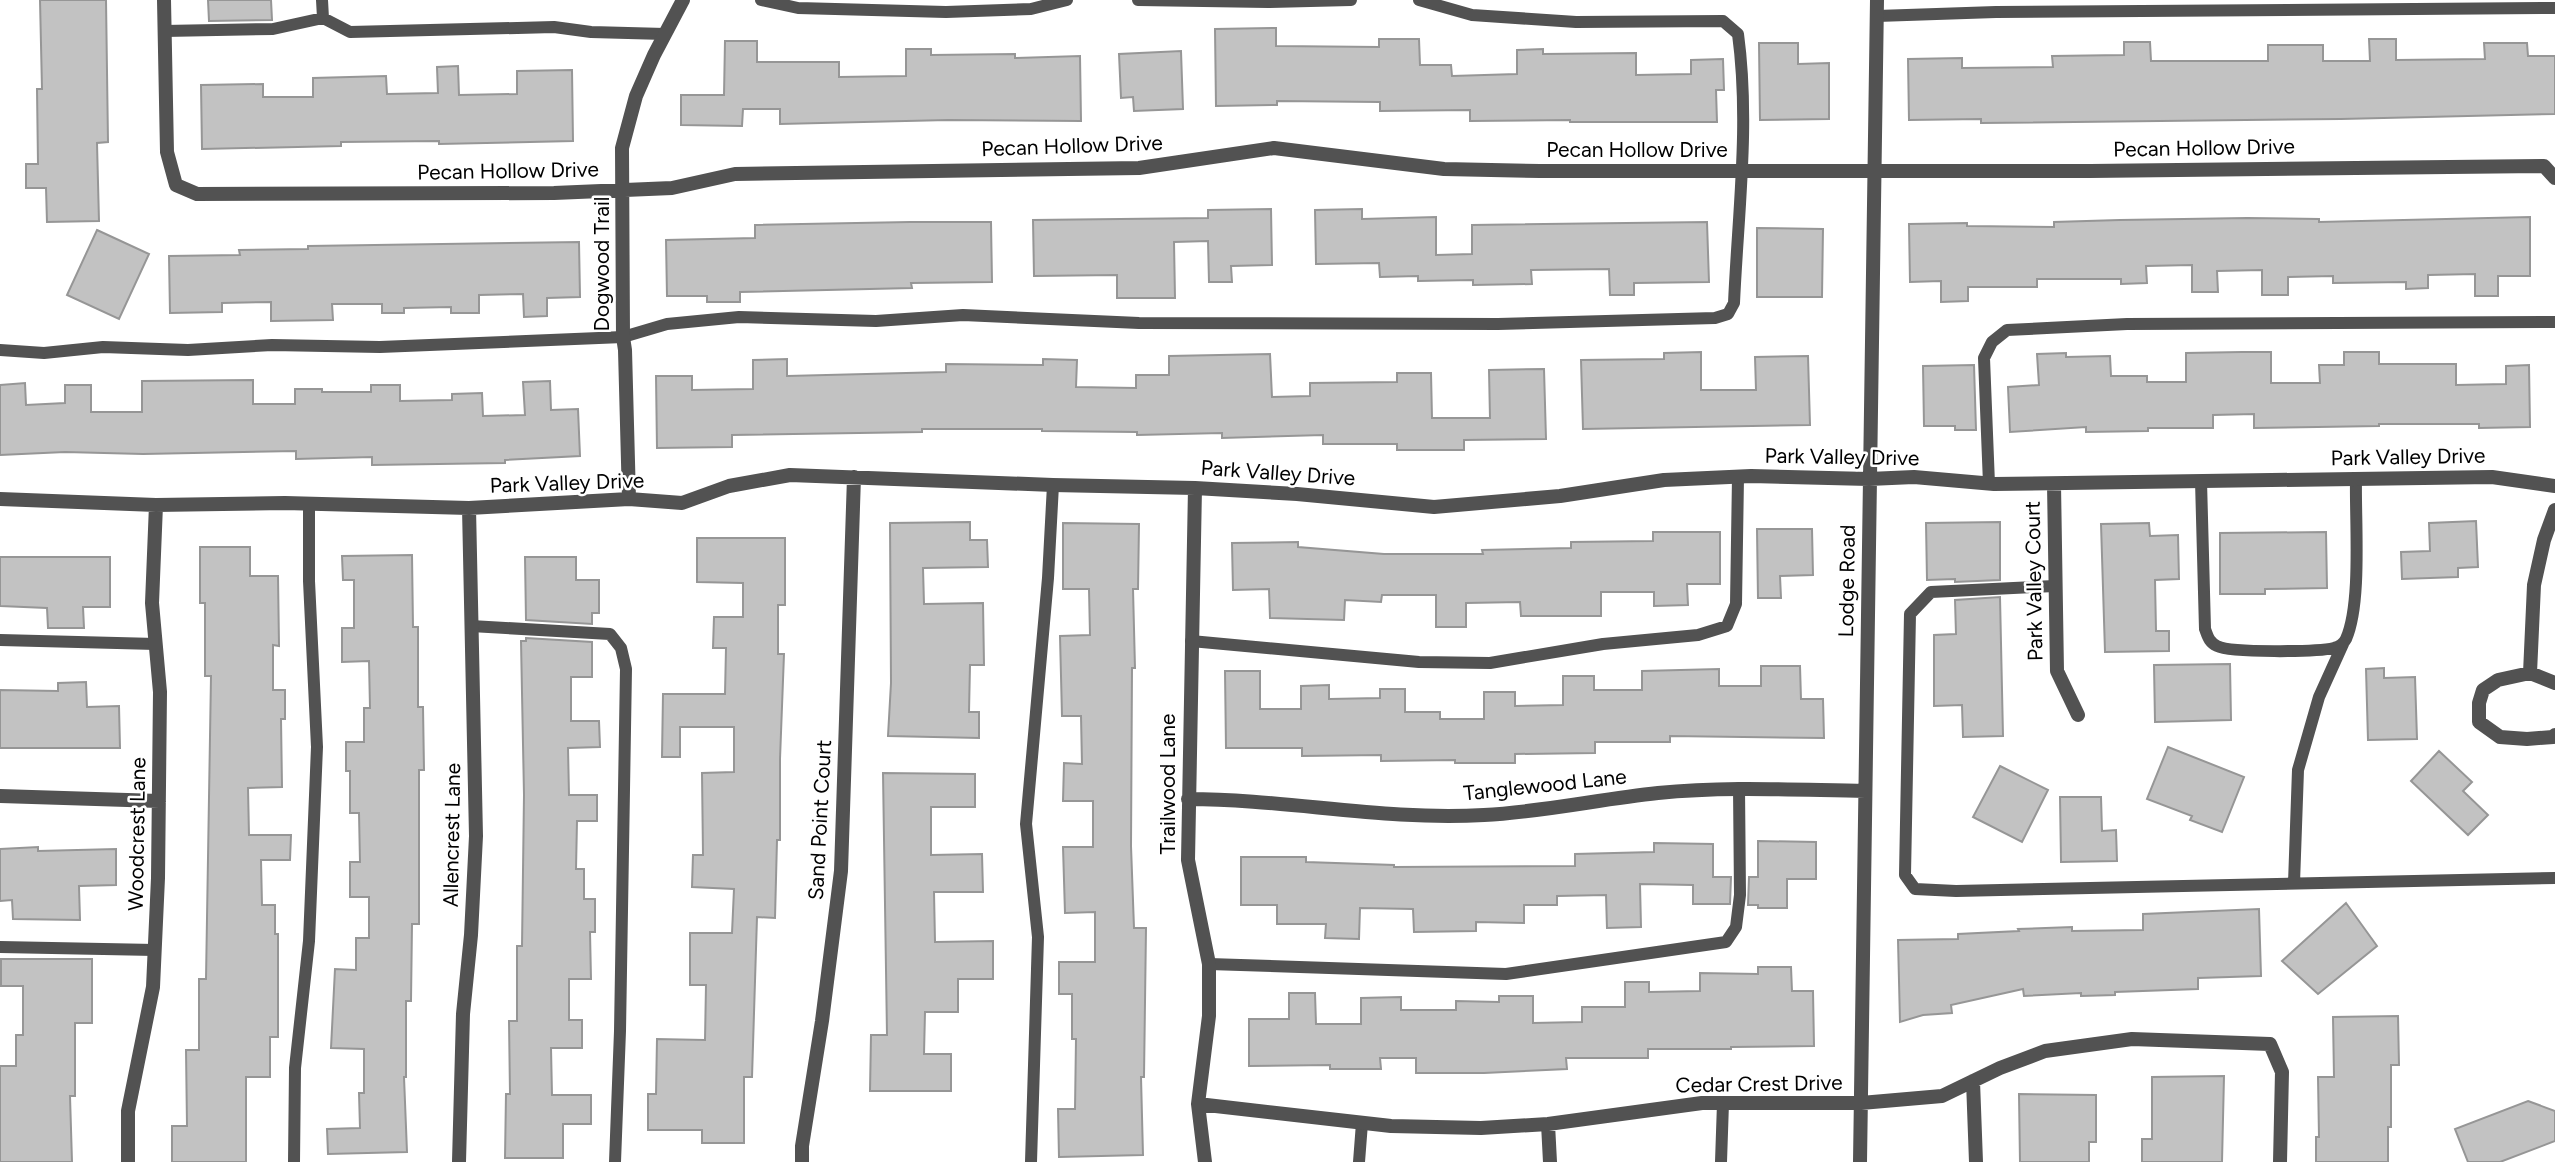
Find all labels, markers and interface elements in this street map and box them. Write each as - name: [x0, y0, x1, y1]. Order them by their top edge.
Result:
- street label: Pecan Hollow Drive: [981, 130, 1163, 161]
- street label: Pecan Hollow Drive: [2113, 133, 2295, 162]
- street label: Pecan Hollow Drive: [1546, 137, 1728, 162]
- street label: Pecan Hollow Drive: [417, 156, 599, 185]
- street label: Dogwood Trail: [589, 197, 614, 331]
- street label: Park Valley Drive: [1764, 443, 1920, 470]
- street label: Park Valley Drive: [2330, 443, 2486, 470]
- street label: Park Valley Drive: [1200, 455, 1356, 490]
- street label: Park Valley Drive: [489, 467, 645, 498]
- street label: Park Valley Court: [2020, 501, 2047, 661]
- street label: Lodge Road: [1833, 524, 1860, 638]
- street label: Trailwood Lane: [1155, 714, 1180, 854]
- street label: Sand Point Court: [803, 739, 836, 901]
- street label: Woodcrest Lane: [123, 757, 150, 911]
- street label: Allencrest Lane: [438, 763, 465, 907]
- street label: Tanglewood Lane: [1462, 764, 1628, 805]
- street label: Cedar Crest Drive: [1675, 1070, 1843, 1097]

